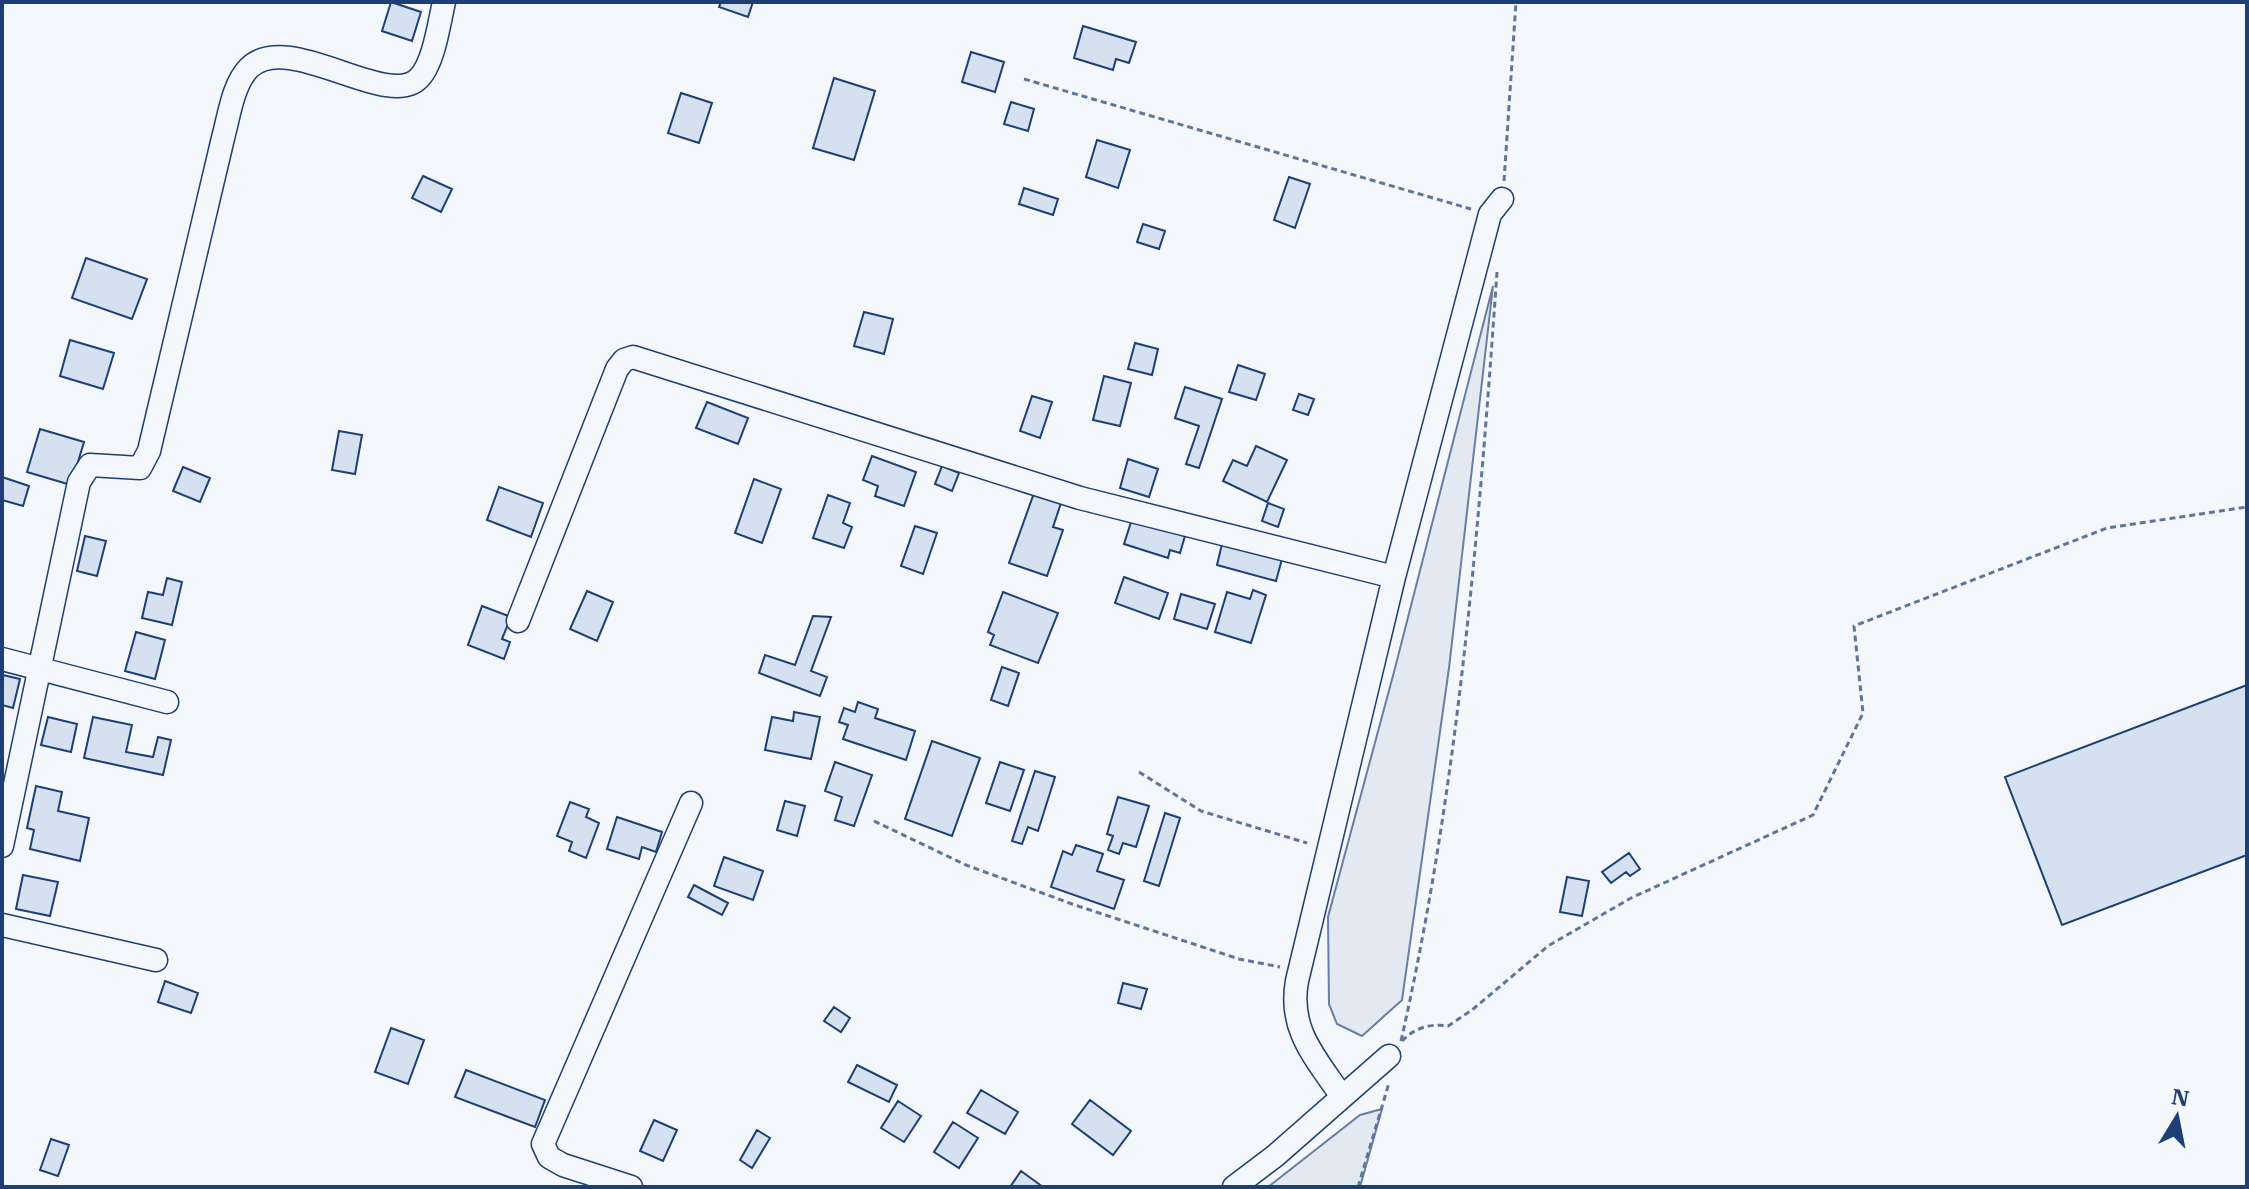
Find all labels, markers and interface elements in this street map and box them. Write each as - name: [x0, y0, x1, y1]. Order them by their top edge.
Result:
- north arrow: [2137, 1077, 2217, 1157]
- text: N: [2169, 1081, 2192, 1113]

